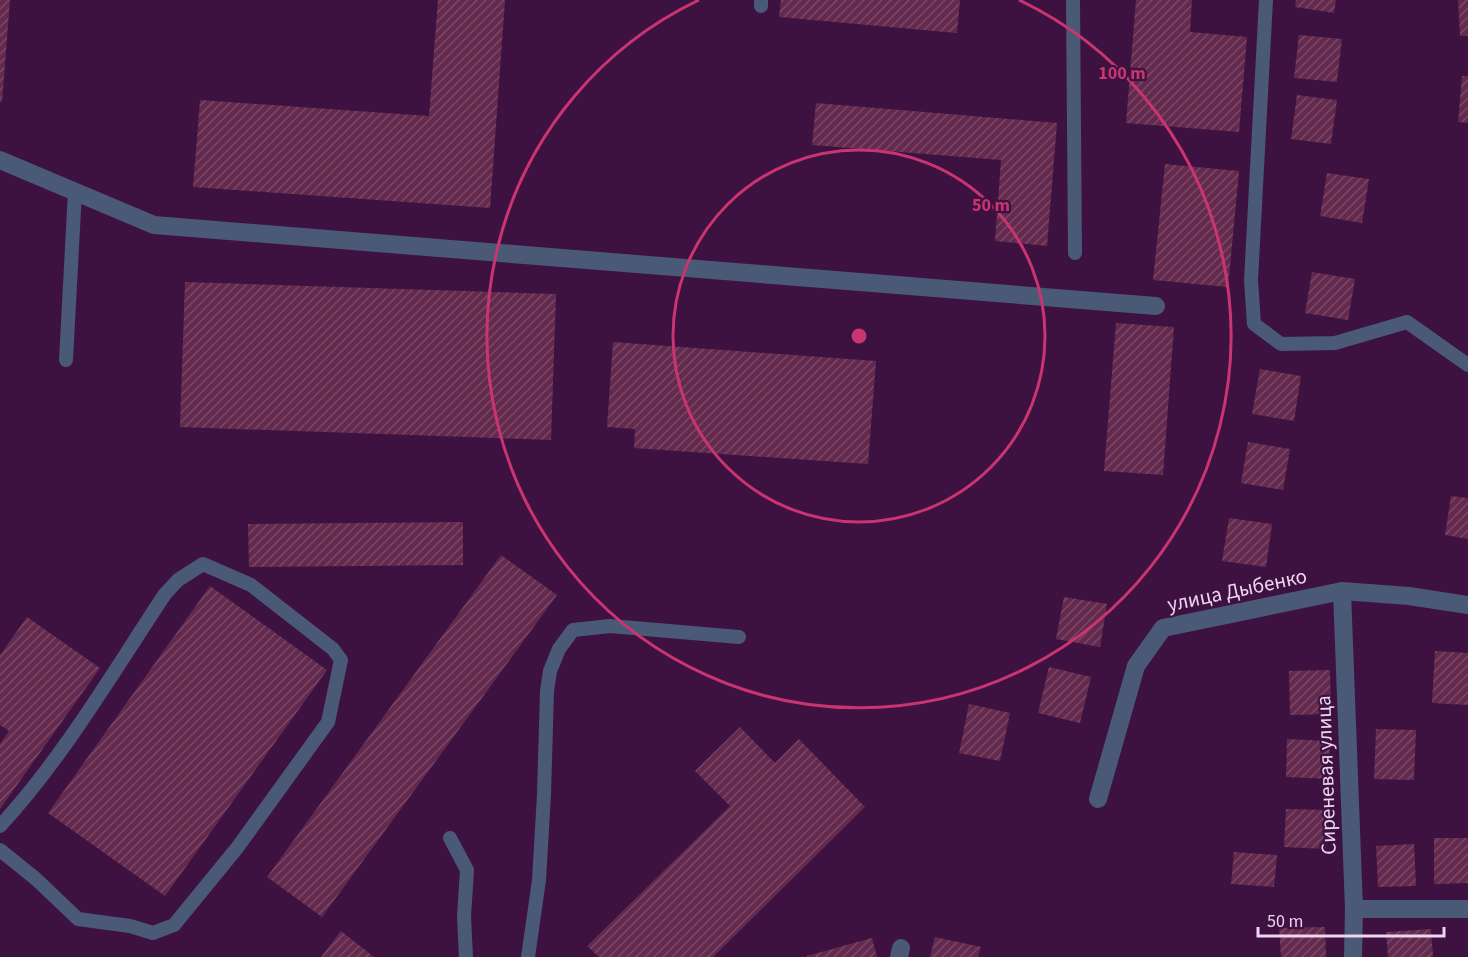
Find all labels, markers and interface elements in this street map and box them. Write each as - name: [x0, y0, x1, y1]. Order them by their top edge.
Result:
- text: 100 m: [1098, 61, 1146, 86]
- text: 50 m: [972, 193, 1010, 218]
- centre of rings: [849, 326, 869, 346]
- street label: улица Дыбенко: [1164, 561, 1310, 619]
- street label: Сиреневая улица: [1308, 695, 1344, 855]
- scale bar: [1258, 900, 1444, 938]
- text: 50 m: [1267, 909, 1303, 934]

